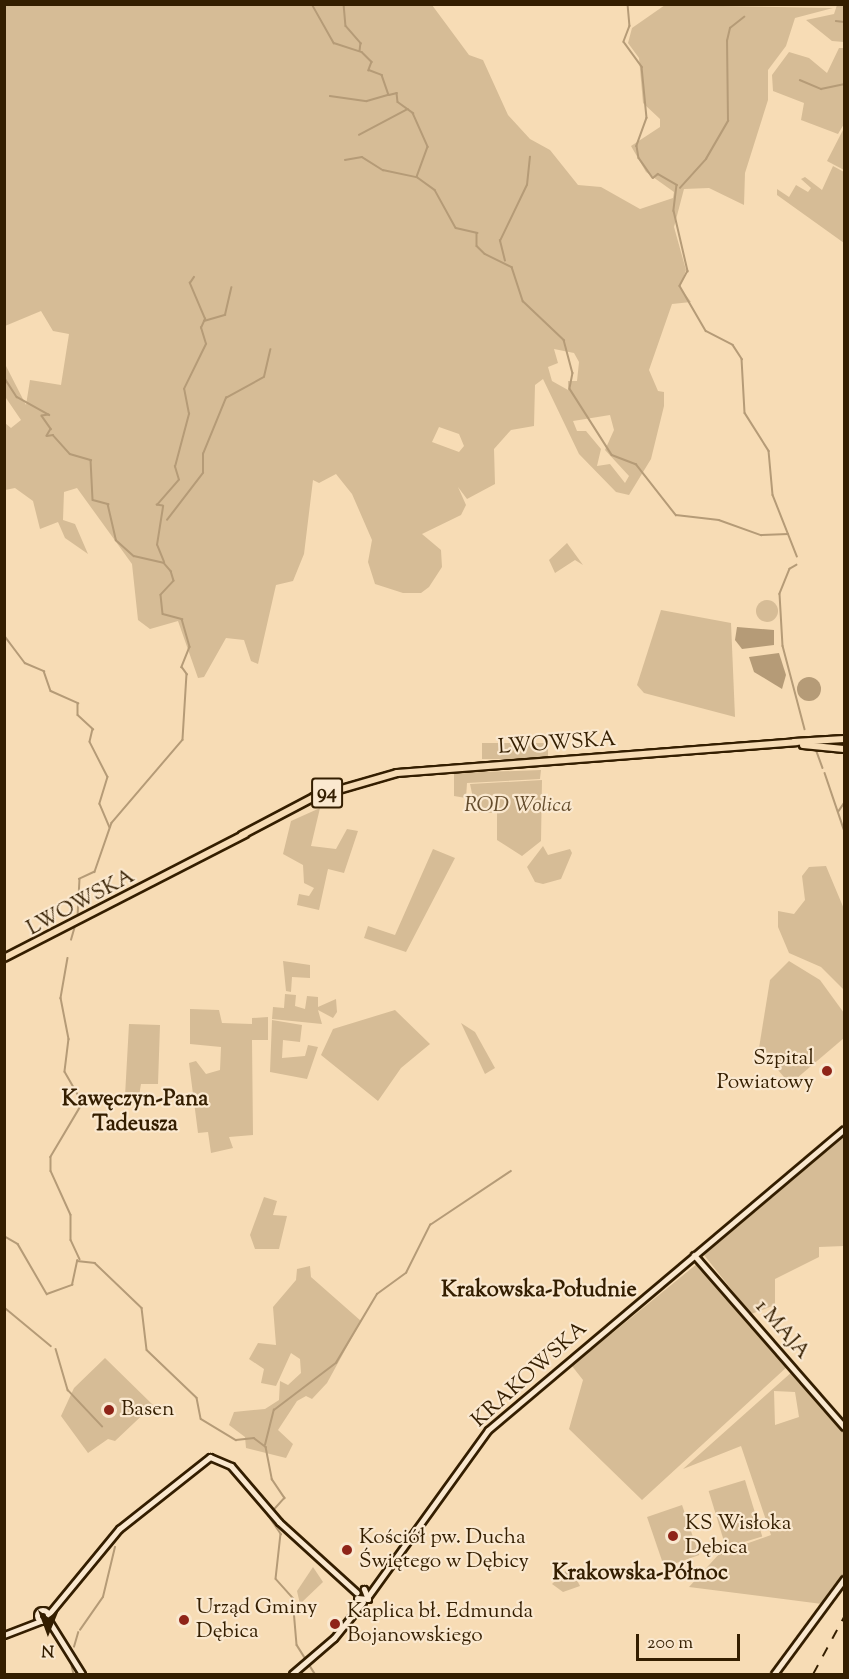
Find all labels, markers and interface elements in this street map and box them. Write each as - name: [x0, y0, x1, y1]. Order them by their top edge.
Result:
- street label: LWOWSKA: [497, 727, 617, 761]
- road number: 94: [310, 776, 344, 810]
- park label: ROD Wolica: [464, 793, 572, 819]
- street label: LWOWSKA: [23, 864, 139, 942]
- place label: Szpital Powiatowy: [717, 1046, 814, 1096]
- marker: Szpital Powiatowy: [818, 1062, 836, 1080]
- district label: Kawęczyn-Pana Tadeusza: [62, 1087, 208, 1138]
- district label: Krakowska-Południe: [441, 1279, 637, 1305]
- street label: 1 MAJA: [749, 1295, 815, 1365]
- street label: KRAKOWSKA: [467, 1317, 593, 1433]
- place label: Basen: [121, 1397, 174, 1423]
- marker: Basen: [102, 1403, 116, 1417]
- place label: KS Wisłoka Dębica: [685, 1511, 791, 1561]
- place label: Kościół pw. Ducha Świętego w Dębicy: [359, 1525, 529, 1575]
- marker: KS Wisłoka Dębica: [666, 1529, 680, 1543]
- marker: Kościół pw. Ducha Świętego w Dębicy: [340, 1543, 354, 1557]
- district label: Krakowska-Północ: [552, 1562, 728, 1588]
- place label: Urząd Gminy Dębica: [196, 1595, 317, 1645]
- place label: Kaplica bł. Edmunda Bojanowskiego: [347, 1599, 533, 1649]
- north arrow: [18, 1601, 78, 1661]
- marker: Urząd Gminy Dębica: [177, 1613, 191, 1627]
- marker: Kaplica bł. Edmunda Bojanowskiego: [328, 1617, 342, 1631]
- scale bar: [639, 1622, 742, 1660]
- text: 200 m: [647, 1631, 693, 1657]
- text: N: [41, 1638, 54, 1661]

